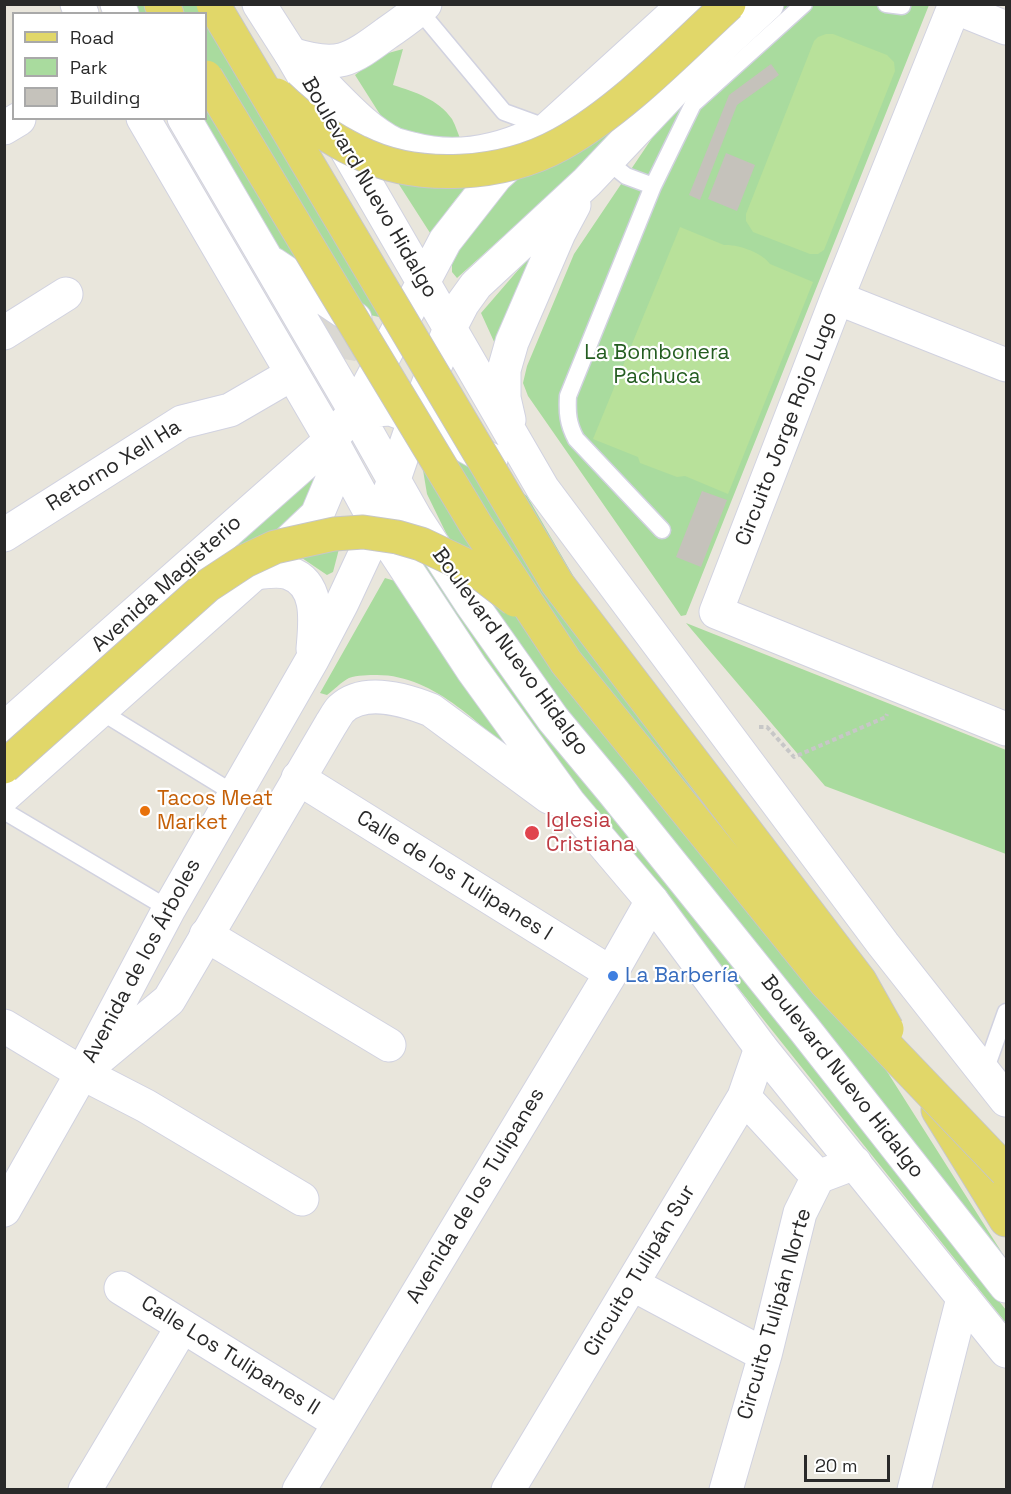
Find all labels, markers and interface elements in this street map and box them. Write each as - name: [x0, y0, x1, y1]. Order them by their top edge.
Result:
- legend: [12, 12, 207, 120]
- text: Road: [70, 26, 114, 49]
- text: Park: [70, 56, 107, 79]
- street label: Boulevard Nuevo Hidalgo: [295, 73, 443, 303]
- text: Building: [70, 86, 140, 109]
- street label: Circuito Jorge Rojo Lugo: [731, 308, 843, 550]
- park label: La Bombonera Pachuca: [584, 340, 730, 390]
- street label: Retorno Xell Ha: [42, 415, 186, 517]
- street label: Avenida Magisterio: [87, 510, 247, 658]
- street label: Boulevard Nuevo Hidalgo: [426, 543, 594, 761]
- place label: Tacos Meat Market: [157, 786, 273, 836]
- marker: Tacos Meat Market: [138, 804, 152, 818]
- street label: Calle de los Tulipanes I: [352, 805, 556, 947]
- place label: Iglesia Cristiana: [546, 808, 635, 858]
- marker: Iglesia Cristiana: [523, 824, 541, 842]
- street label: Avenida de los Árboles: [77, 855, 207, 1067]
- place label: La Barbería: [625, 963, 739, 989]
- marker: La Barbería: [606, 969, 620, 983]
- street label: Boulevard Nuevo Hidalgo: [755, 971, 929, 1183]
- street label: Avenida de los Tulipanes: [402, 1084, 550, 1308]
- street label: Circuito Tulipán Sur: [579, 1181, 701, 1361]
- street label: Circuito Tulipán Norte: [733, 1205, 817, 1423]
- street label: Calle Los Tulipanes II: [136, 1291, 324, 1421]
- scale bar: [807, 1443, 892, 1481]
- text: 20 m: [815, 1454, 858, 1477]

